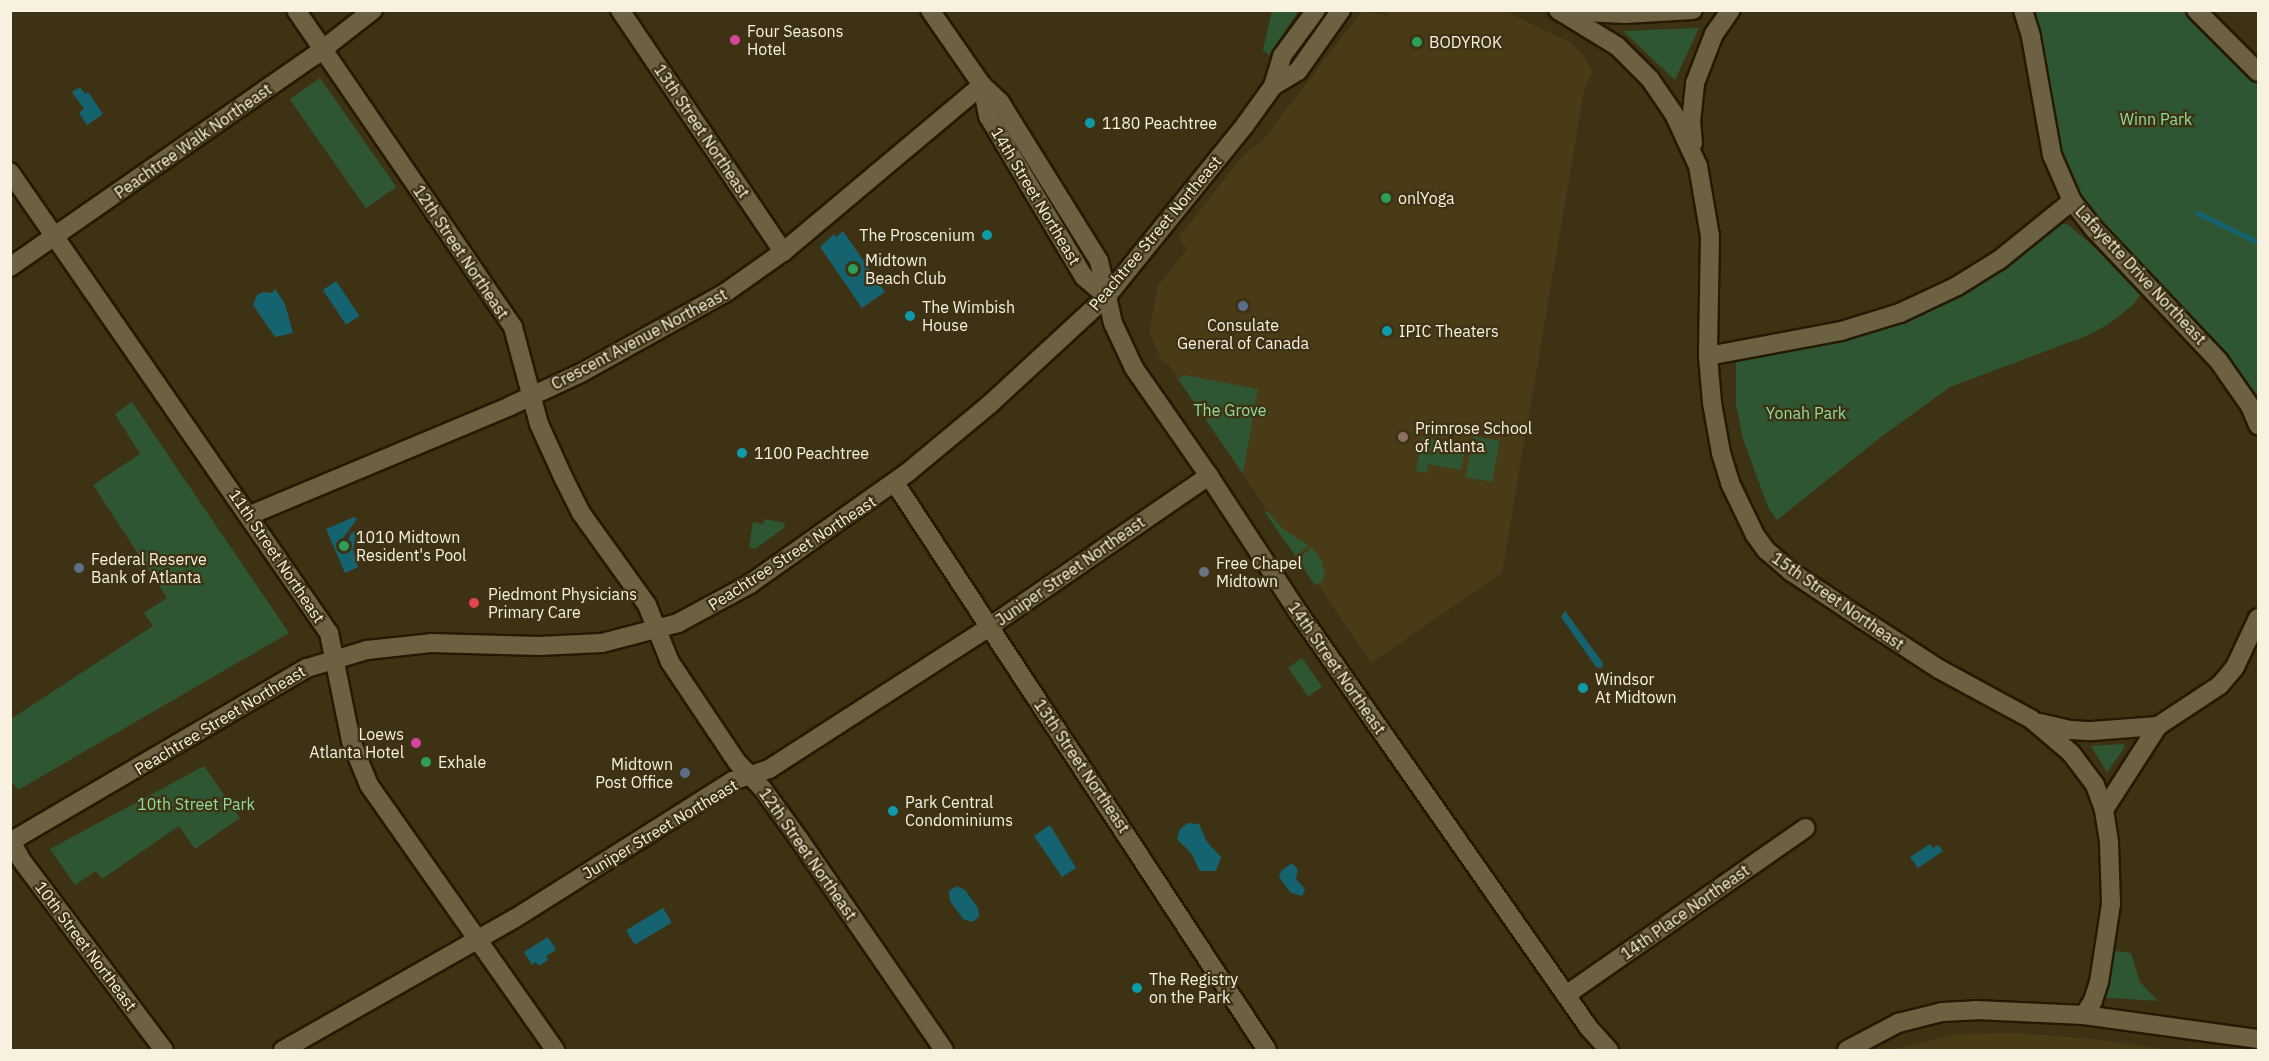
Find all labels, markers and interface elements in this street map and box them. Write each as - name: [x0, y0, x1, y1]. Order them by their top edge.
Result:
- place label: Four Seasons Hotel: [747, 21, 843, 59]
- place label: BODYROK: [1429, 32, 1502, 52]
- marker: Four Seasons Hotel: [728, 33, 742, 47]
- marker: BODYROK: [1410, 35, 1424, 49]
- street label: 13th Street Northeast: [650, 61, 754, 201]
- street label: Peachtree Walk Northeast: [111, 79, 275, 203]
- park label: Winn Park: [2120, 109, 2192, 129]
- place label: 1180 Peachtree: [1102, 113, 1217, 133]
- marker: 1180 Peachtree: [1083, 116, 1097, 130]
- street label: 14th Street Northeast: [987, 124, 1085, 268]
- street label: Peachtree Street Northeast: [1085, 152, 1225, 314]
- street label: 12th Street Northeast: [409, 182, 513, 322]
- place label: onlYoga: [1398, 188, 1455, 208]
- marker: onlYoga: [1379, 191, 1393, 205]
- street label: Lafayette Drive Northeast: [2072, 202, 2210, 348]
- place label: The Proscenium: [859, 225, 975, 245]
- marker: The Proscenium: [980, 228, 994, 242]
- place label: Midtown Beach Club: [865, 250, 946, 288]
- marker: Midtown Beach Club: [846, 262, 860, 276]
- street label: Crescent Avenue Northeast: [548, 284, 730, 394]
- place label: The Wimbish House: [922, 297, 1015, 335]
- marker: Consulate General of Canada: [1236, 299, 1250, 313]
- marker: The Wimbish House: [903, 309, 917, 323]
- place label: Consulate General of Canada: [1177, 315, 1309, 353]
- place label: IPIC Theaters: [1399, 321, 1499, 341]
- marker: IPIC Theaters: [1380, 324, 1394, 338]
- park label: The Grove: [1193, 400, 1267, 420]
- park label: Yonah Park: [1766, 403, 1846, 423]
- place label: Primrose School of Atlanta: [1415, 418, 1532, 456]
- marker: Primrose School of Atlanta: [1396, 430, 1410, 444]
- place label: 1100 Peachtree: [754, 443, 869, 463]
- marker: 1100 Peachtree: [735, 446, 749, 460]
- street label: 11th Street Northeast: [225, 486, 329, 626]
- street label: Peachtree Street Northeast: [705, 492, 879, 614]
- street label: Juniper Street Northeast: [992, 512, 1148, 630]
- place label: 1010 Midtown Resident's Pool: [356, 527, 466, 565]
- marker: 1010 Midtown Resident's Pool: [337, 539, 351, 553]
- street label: 15th Street Northeast: [1768, 548, 1908, 654]
- place label: Federal Reserve Bank of Atlanta: [91, 549, 207, 587]
- place label: Free Chapel Midtown: [1216, 553, 1302, 591]
- marker: Federal Reserve Bank of Atlanta: [72, 561, 86, 575]
- marker: Free Chapel Midtown: [1197, 565, 1211, 579]
- place label: Piedmont Physicians Primary Care: [488, 584, 637, 622]
- marker: Piedmont Physicians Primary Care: [465, 594, 483, 612]
- street label: 14th Street Northeast: [1284, 598, 1390, 738]
- street label: Peachtree Street Northeast: [131, 661, 309, 779]
- place label: Windsor At Midtown: [1595, 669, 1677, 707]
- marker: Windsor At Midtown: [1576, 681, 1590, 695]
- street label: 13th Street Northeast: [1030, 696, 1134, 836]
- place label: Loews Atlanta Hotel: [309, 724, 404, 762]
- marker: Loews Atlanta Hotel: [409, 736, 423, 750]
- place label: Exhale: [438, 752, 486, 772]
- place label: Midtown Post Office: [595, 754, 673, 792]
- marker: Exhale: [419, 755, 433, 769]
- marker: Midtown Post Office: [678, 766, 692, 780]
- street label: Juniper Street Northeast: [579, 775, 741, 883]
- street label: 12th Street Northeast: [755, 784, 861, 924]
- place label: Park Central Condominiums: [905, 792, 1013, 830]
- park label: 10th Street Park: [137, 794, 255, 814]
- marker: Park Central Condominiums: [886, 804, 900, 818]
- street label: 14th Place Northeast: [1617, 860, 1753, 964]
- street label: 10th Street Northeast: [31, 878, 141, 1014]
- place label: The Registry on the Park: [1149, 969, 1238, 1007]
- marker: The Registry on the Park: [1130, 981, 1144, 995]

